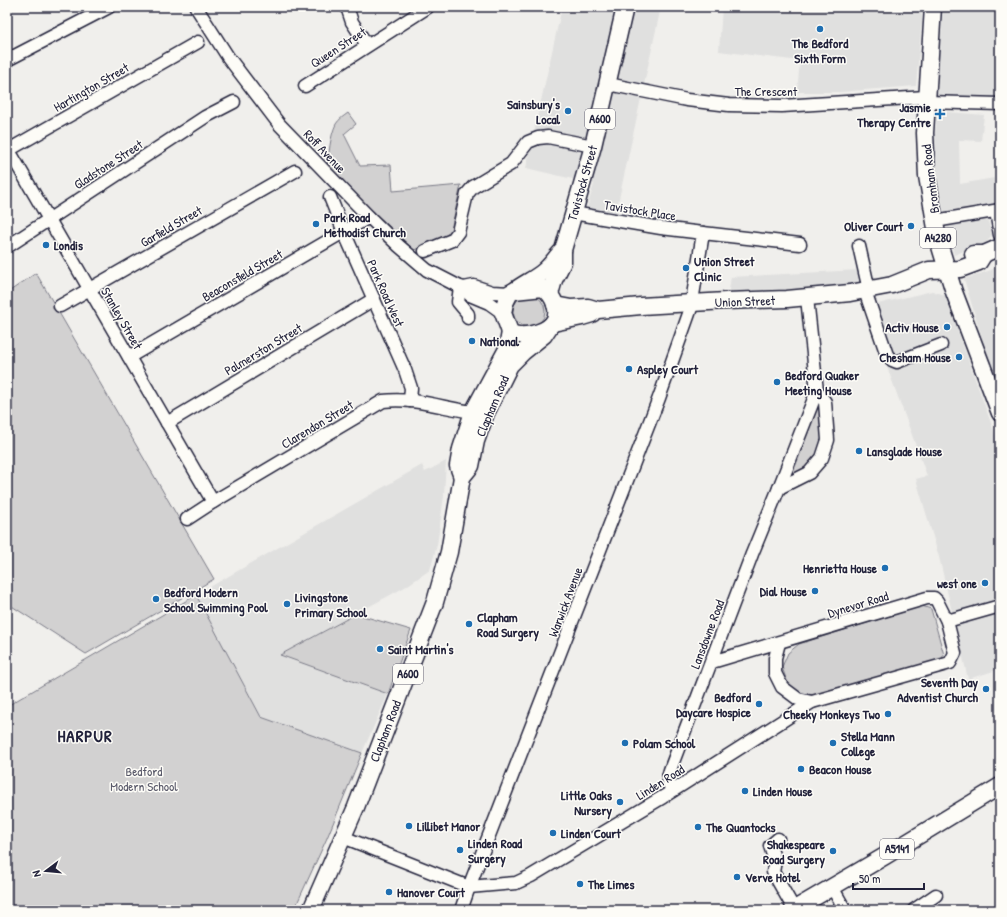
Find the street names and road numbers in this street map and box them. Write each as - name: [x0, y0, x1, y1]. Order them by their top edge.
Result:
- street label: Queen Street: [307, 22, 370, 72]
- street label: Hartington Street: [50, 58, 132, 116]
- street label: The Crescent: [735, 82, 798, 100]
- road number: A600: [585, 109, 615, 129]
- street label: Roff Avenue: [300, 125, 350, 177]
- street label: Gladstone Street: [70, 135, 146, 193]
- street label: Tavistock Street: [563, 143, 602, 223]
- street label: Bromham Road: [917, 143, 943, 215]
- street label: Tavistock Place: [603, 195, 677, 225]
- street label: Garfield Street: [137, 201, 206, 251]
- road number: A4280: [920, 228, 956, 248]
- street label: Beaconsfield Street: [198, 244, 286, 305]
- street label: Park Road West: [363, 257, 409, 330]
- street label: Stanley Street: [97, 284, 147, 353]
- street label: Union Street: [715, 291, 776, 311]
- street label: Palmerston Street: [221, 318, 306, 379]
- street label: Clapham Road: [471, 373, 513, 439]
- street label: Clarendon Street: [278, 395, 357, 453]
- street label: Warwick Avenue: [543, 564, 587, 640]
- street label: Dynevor Road: [825, 586, 891, 622]
- street label: Lansdowne Road: [686, 597, 728, 671]
- road number: A600: [393, 664, 423, 684]
- street label: Clapham Road: [365, 697, 405, 765]
- street label: Linden Road: [632, 760, 688, 804]
- road number: A5141: [880, 839, 914, 859]

